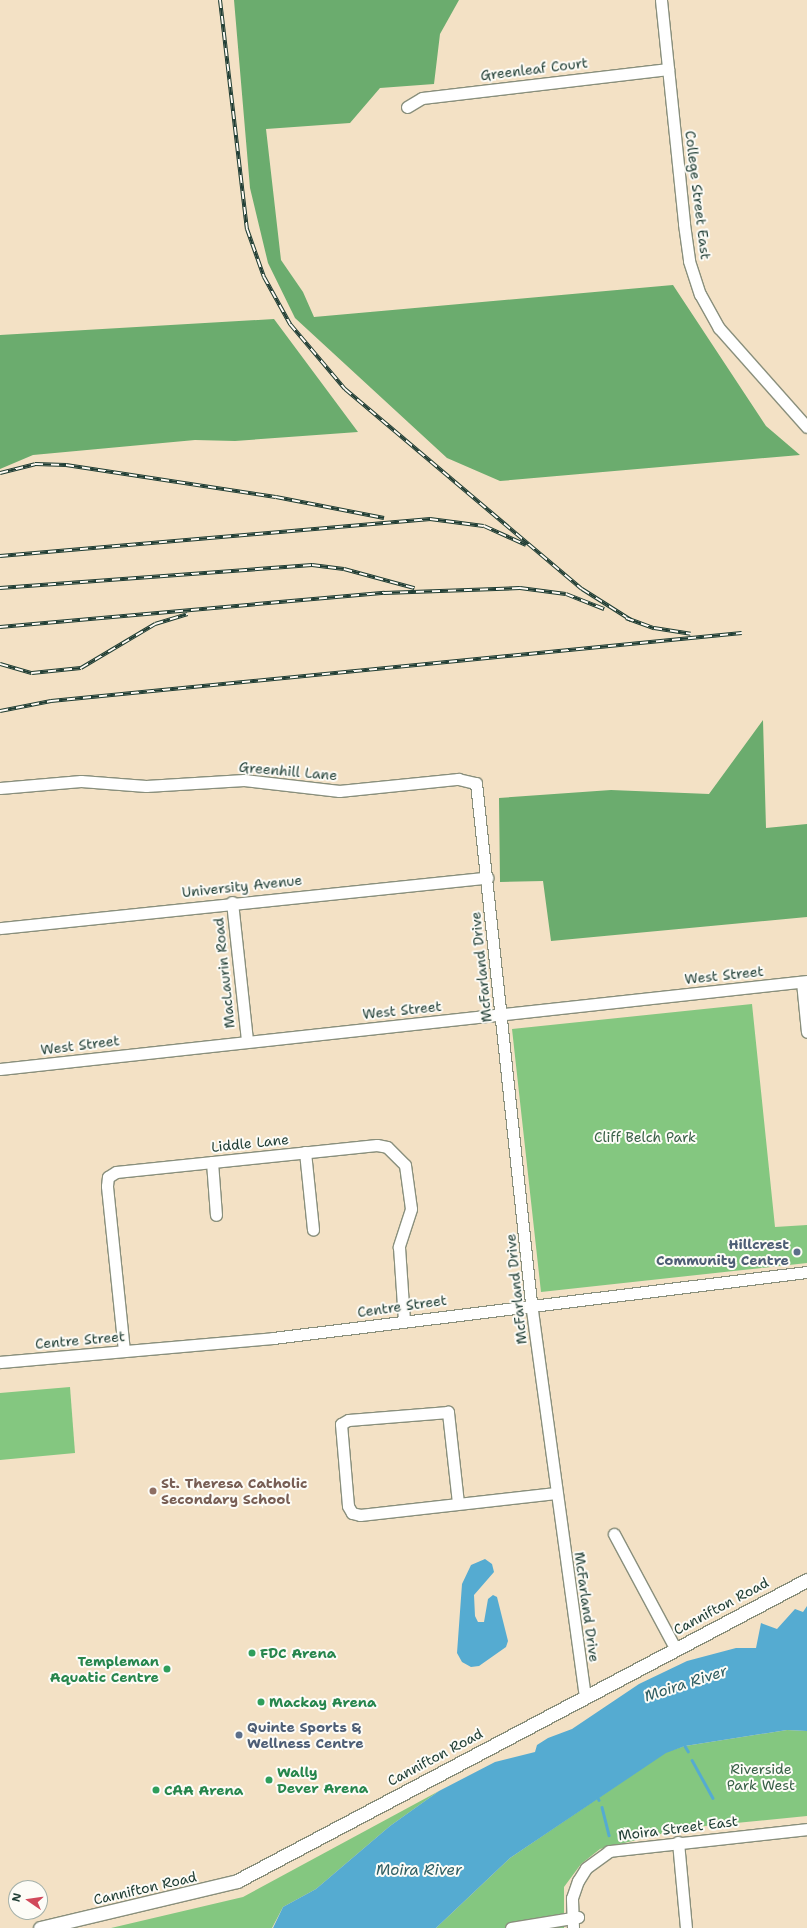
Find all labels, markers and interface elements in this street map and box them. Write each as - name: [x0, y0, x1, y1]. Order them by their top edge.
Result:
- street label: Greenleaf Court: [479, 54, 589, 84]
- street label: College Street East: [682, 130, 714, 260]
- street label: Greenhill Lane: [238, 758, 338, 784]
- street label: University Avenue: [181, 871, 303, 901]
- street label: McFarland Drive: [467, 911, 495, 1023]
- street label: MacLaurin Road: [210, 917, 238, 1029]
- street label: West Street: [684, 962, 764, 988]
- street label: West Street: [362, 997, 442, 1023]
- street label: West Street: [40, 1032, 120, 1058]
- park label: Cliff Belch Park: [594, 1129, 696, 1145]
- street label: Liddle Lane: [210, 1131, 290, 1155]
- street label: McFarland Drive: [502, 1233, 530, 1345]
- place label: Hillcrest Community Centre: [656, 1236, 789, 1268]
- marker: Hillcrest Community Centre: [792, 1247, 802, 1257]
- street label: Centre Street: [356, 1291, 448, 1321]
- street label: Centre Street: [34, 1328, 126, 1352]
- place label: St. Theresa Catholic Secondary School: [161, 1475, 307, 1508]
- marker: St. Theresa Catholic Secondary School: [148, 1486, 158, 1496]
- street label: McFarland Drive: [571, 1551, 603, 1663]
- street label: Cannifton Road: [670, 1574, 772, 1638]
- place label: FDC Arena: [260, 1645, 336, 1661]
- marker: FDC Arena: [247, 1648, 257, 1658]
- place label: Templeman Aquatic Centre: [50, 1653, 159, 1686]
- water label: Moira River: [642, 1662, 730, 1706]
- marker: Templeman Aquatic Centre: [162, 1664, 172, 1674]
- place label: Mackay Arena: [269, 1694, 377, 1710]
- marker: Mackay Arena: [256, 1697, 266, 1707]
- place label: Quinte Sports & Wellness Centre: [247, 1719, 364, 1752]
- street label: Cannifton Road: [384, 1725, 486, 1789]
- marker: Quinte Sports & Wellness Centre: [234, 1730, 244, 1740]
- park label: Riverside Park West: [727, 1761, 795, 1794]
- place label: Wally Dever Arena: [277, 1764, 368, 1796]
- marker: Wally Dever Arena: [264, 1775, 274, 1785]
- place label: CAA Arena: [164, 1782, 243, 1798]
- marker: CAA Arena: [151, 1785, 161, 1795]
- street label: Moira Street East: [617, 1812, 739, 1844]
- water label: Moira River: [376, 1862, 462, 1880]
- street label: Cannifton Road: [92, 1868, 198, 1908]
- north arrow: [8, 1880, 48, 1920]
- text: N: [9, 1891, 25, 1903]

